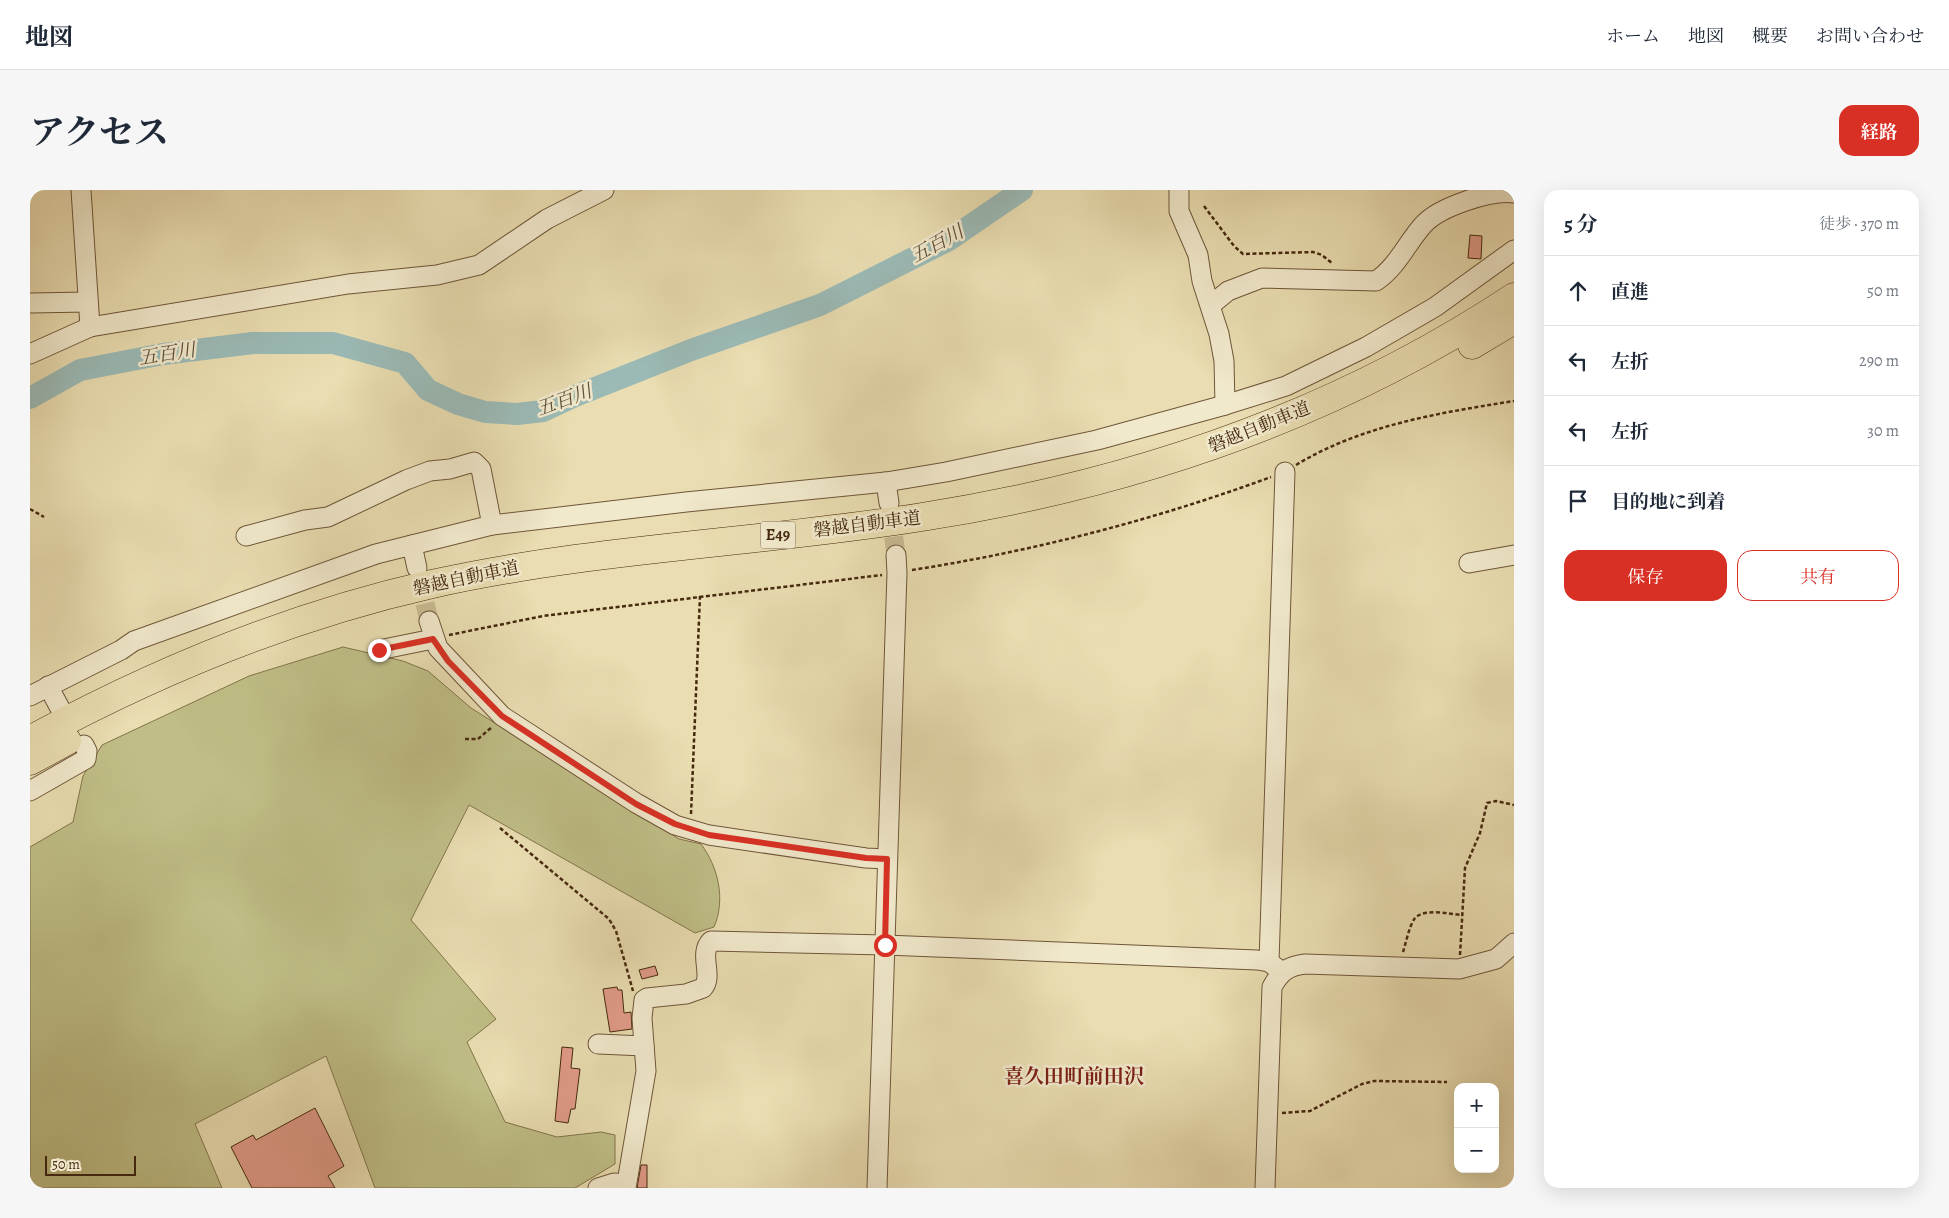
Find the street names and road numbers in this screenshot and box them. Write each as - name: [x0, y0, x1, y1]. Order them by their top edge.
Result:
- street label: 磐越自動車道: [1204, 396, 1314, 458]
- street label: 磐越自動車道: [812, 506, 922, 542]
- road number: E49: [760, 522, 796, 548]
- street label: 磐越自動車道: [411, 555, 521, 601]

